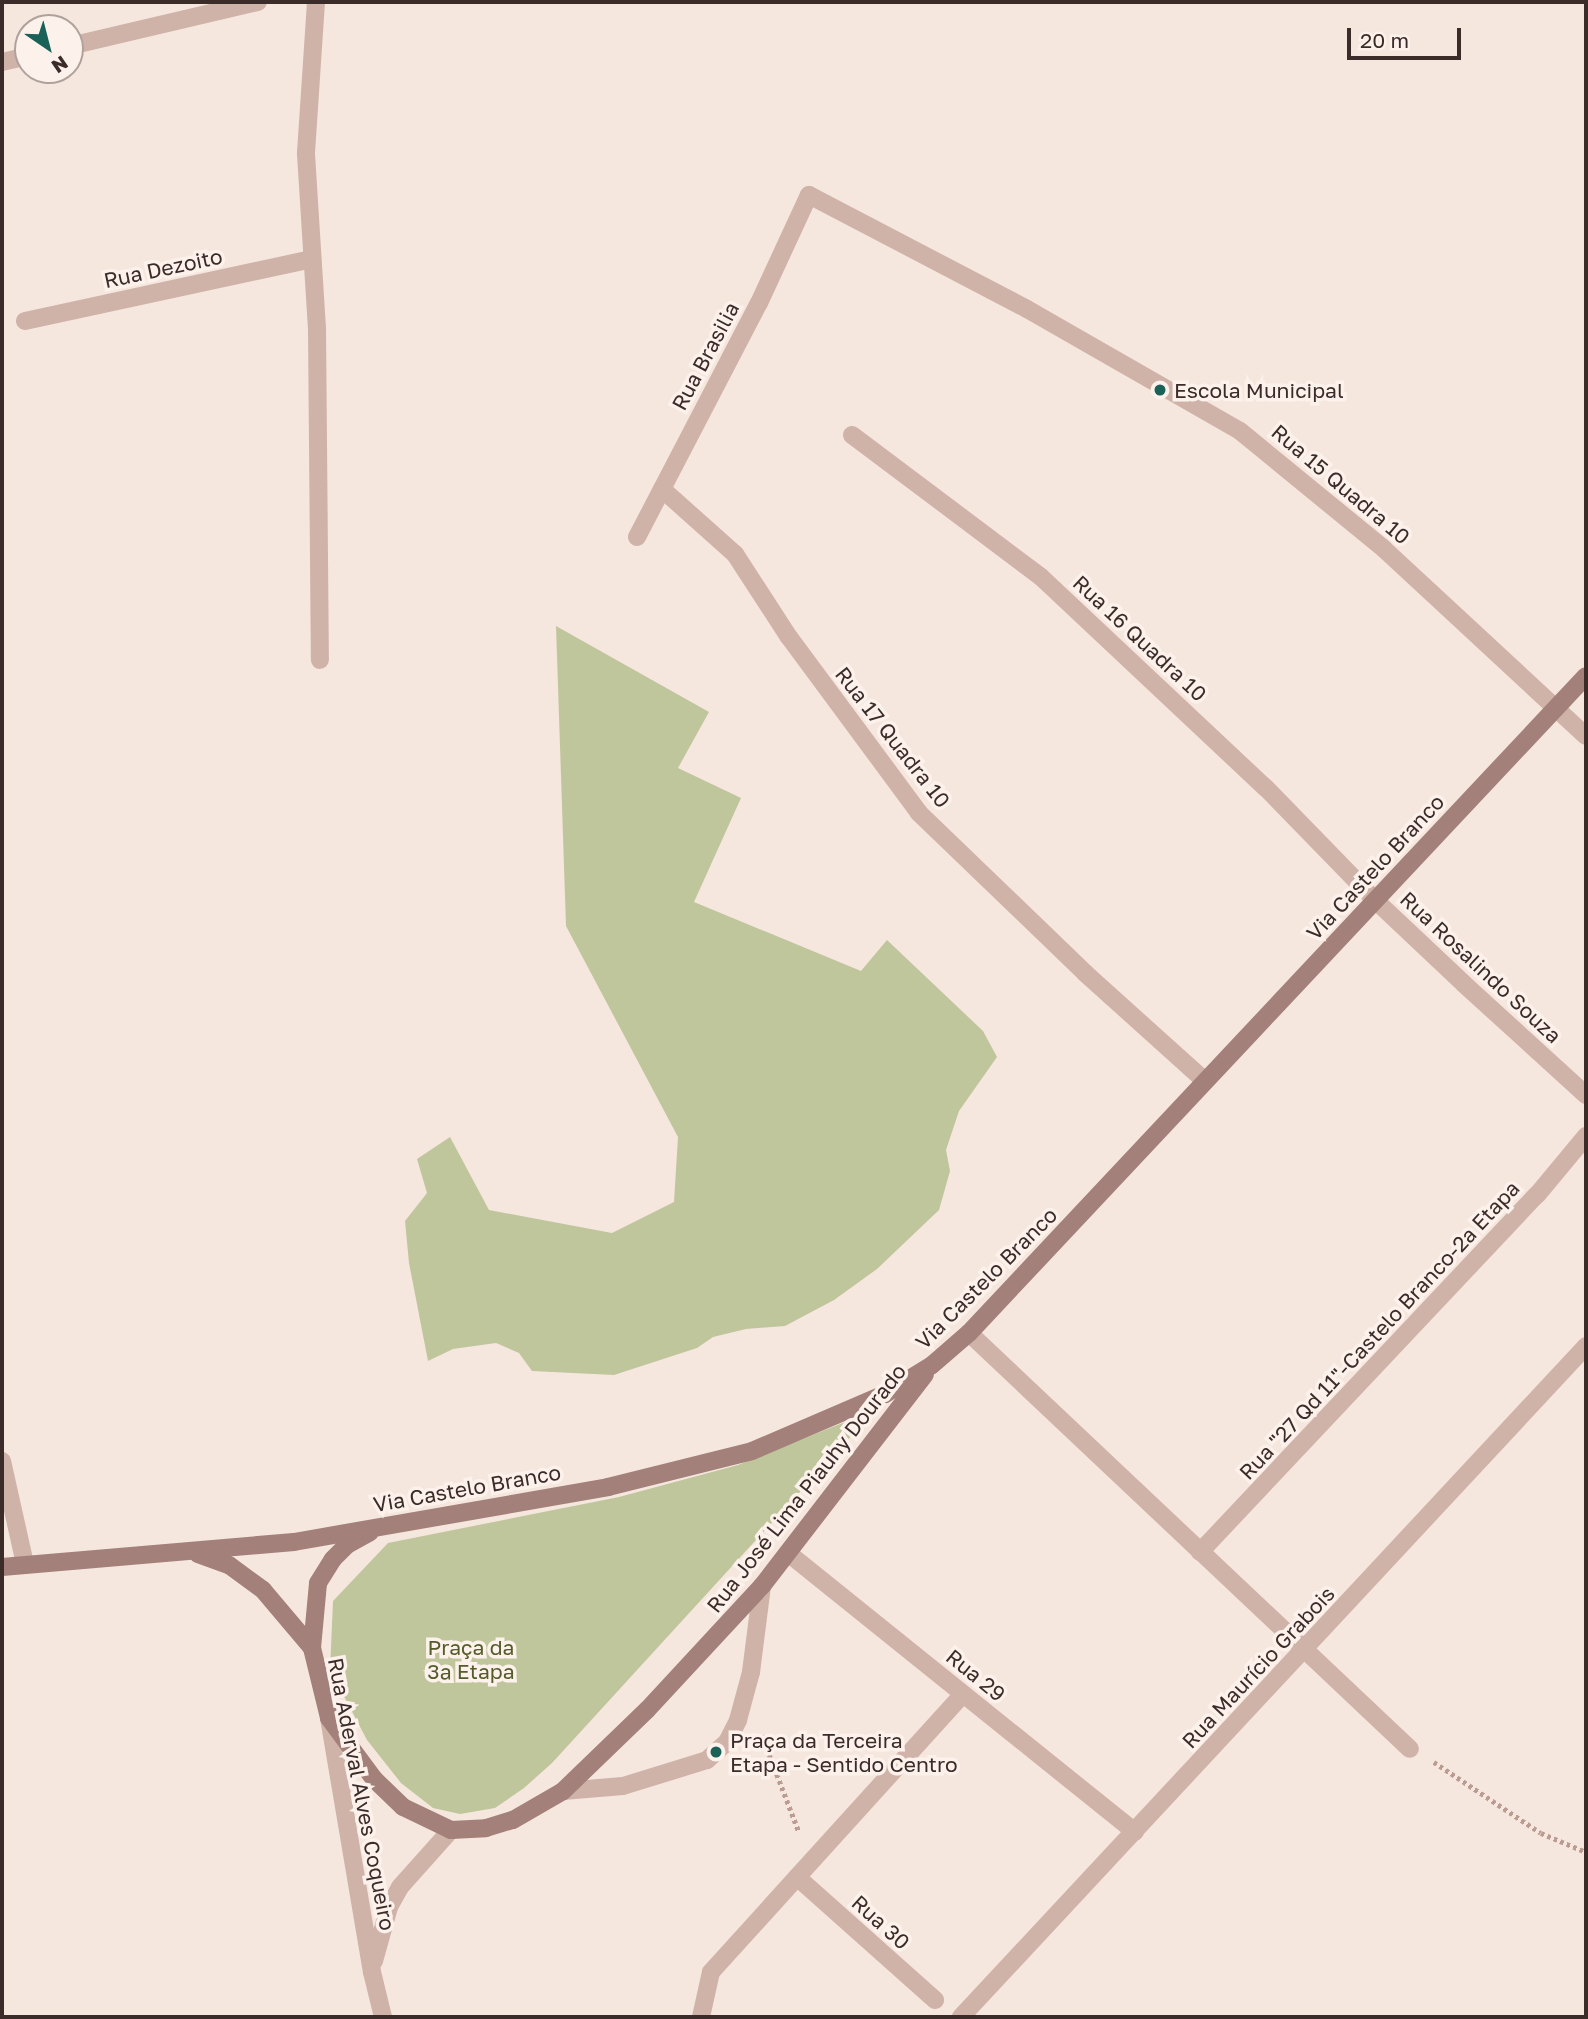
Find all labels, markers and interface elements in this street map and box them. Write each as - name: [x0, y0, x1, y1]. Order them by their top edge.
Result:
- north arrow: [14, 14, 84, 84]
- scale bar: [1350, 14, 1464, 58]
- text: 20 m: [1360, 27, 1409, 53]
- text: N: [48, 51, 73, 79]
- street label: Rua Dezoito: [101, 243, 225, 293]
- street label: Rua Brasilia: [666, 298, 744, 414]
- place label: Escola Municipal: [1174, 377, 1344, 403]
- marker: Escola Municipal: [1152, 382, 1168, 398]
- street label: Rua 15 Quadra 10: [1267, 419, 1415, 549]
- street label: Rua 16 Quadra 10: [1068, 570, 1212, 706]
- street label: Rua 17 Quadra 10: [830, 662, 956, 812]
- street label: Via Castelo Branco: [1301, 789, 1449, 945]
- street label: Rua Rosalindo Souza: [1395, 886, 1567, 1048]
- street label: Rua "27 Qd 11"-Castelo Branco-2ª Etapa: [1234, 1176, 1524, 1484]
- street label: Via Castelo Branco: [910, 1202, 1062, 1354]
- street label: Rua José Lima Piauhy Dourado: [701, 1359, 911, 1617]
- street label: Via Castelo Branco: [371, 1459, 563, 1517]
- street label: Rua Maurício Grabois: [1177, 1581, 1339, 1753]
- park label: Praça da 3ª Etapa: [427, 1634, 515, 1684]
- street label: Rua 29: [941, 1644, 1011, 1706]
- street label: Rua Aderval Alves Coqueiro: [323, 1656, 401, 1932]
- place label: Praça da Terceira Etapa - Sentido Centro: [730, 1727, 958, 1777]
- marker: Praça da Terceira Etapa - Sentido Centro: [708, 1744, 724, 1760]
- street label: Rua 30: [847, 1890, 915, 1954]

